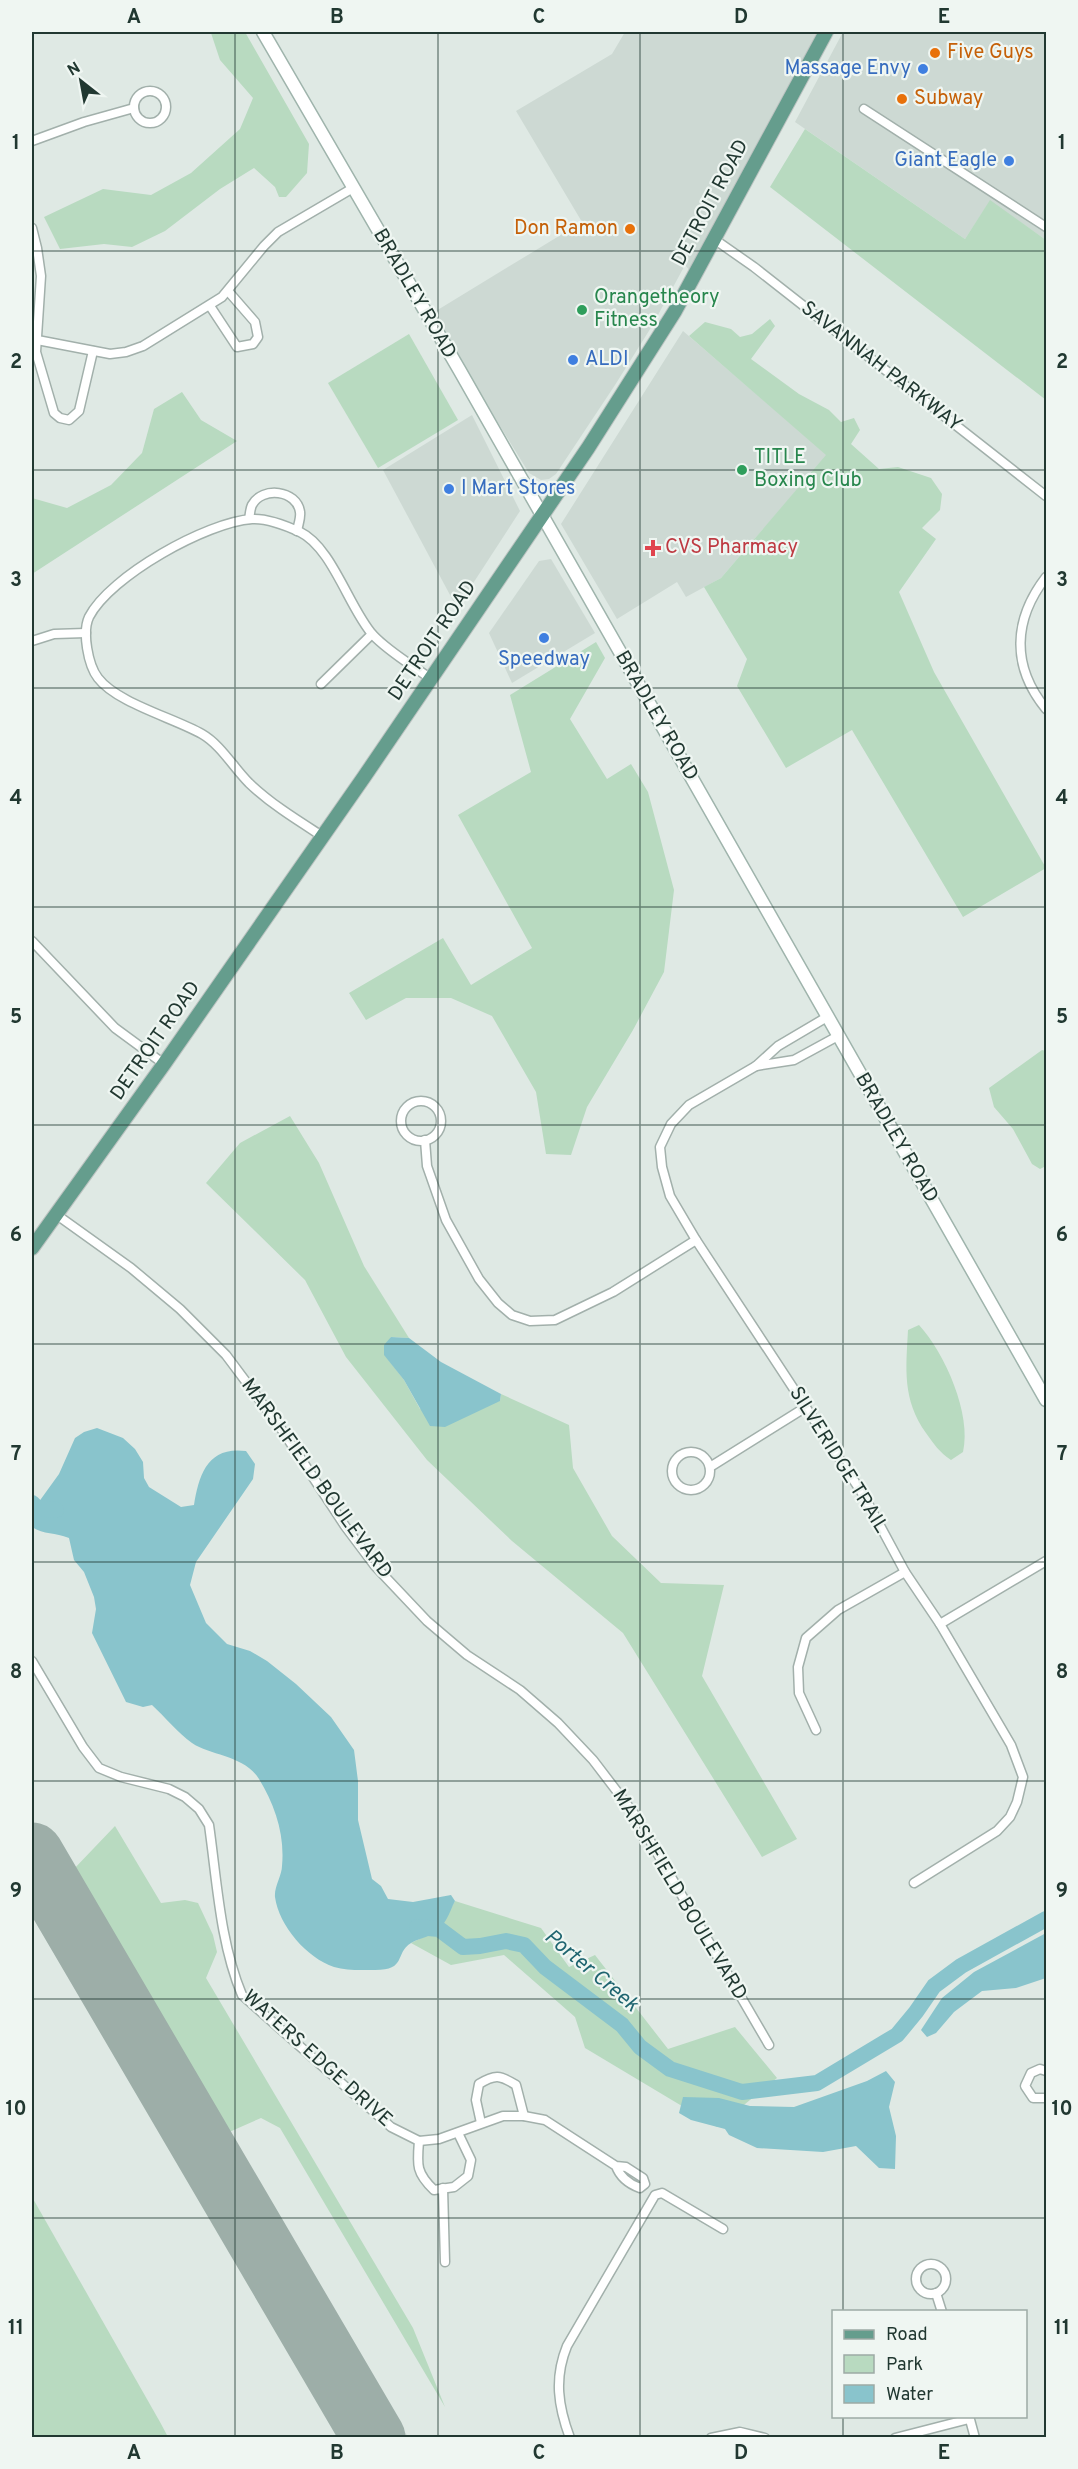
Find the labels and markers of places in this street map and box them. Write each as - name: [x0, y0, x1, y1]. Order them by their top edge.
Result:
- place label: Five Guys: [947, 40, 1034, 66]
- marker: Five Guys: [928, 46, 942, 60]
- place label: Massage Envy: [785, 56, 911, 82]
- marker: Massage Envy: [916, 62, 930, 76]
- place label: Subway: [914, 86, 983, 112]
- marker: Subway: [895, 92, 909, 106]
- place label: Giant Eagle: [894, 148, 997, 174]
- marker: Giant Eagle: [1002, 154, 1016, 168]
- place label: Don Ramon: [514, 216, 618, 242]
- marker: Don Ramon: [623, 222, 637, 236]
- place label: Orangetheory Fitness: [594, 285, 720, 334]
- marker: Orangetheory Fitness: [575, 303, 589, 317]
- place label: ALDI: [585, 347, 629, 373]
- marker: ALDI: [566, 353, 580, 367]
- place label: TITLE Boxing Club: [754, 445, 862, 494]
- marker: TITLE Boxing Club: [735, 463, 749, 477]
- place label: I Mart Stores: [461, 476, 575, 502]
- marker: I Mart Stores: [442, 482, 456, 496]
- place label: CVS Pharmacy: [665, 535, 798, 561]
- marker: CVS Pharmacy: [646, 541, 660, 555]
- marker: Speedway: [537, 631, 551, 645]
- place label: Speedway: [498, 647, 590, 673]

